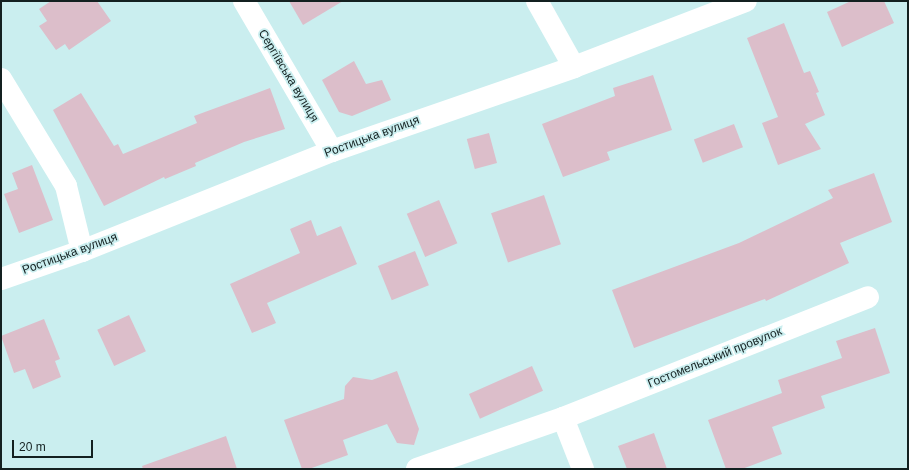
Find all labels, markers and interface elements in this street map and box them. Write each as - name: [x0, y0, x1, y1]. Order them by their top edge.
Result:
- street label: Сергіївська вулиця: [255, 27, 321, 125]
- street label: Ростицька вулиця: [323, 113, 421, 161]
- street label: Ростицька вулиця: [21, 230, 119, 278]
- street label: Гостомельський провулок: [646, 325, 784, 391]
- scale bar: [14, 432, 95, 458]
- text: 20 m: [19, 440, 46, 454]

